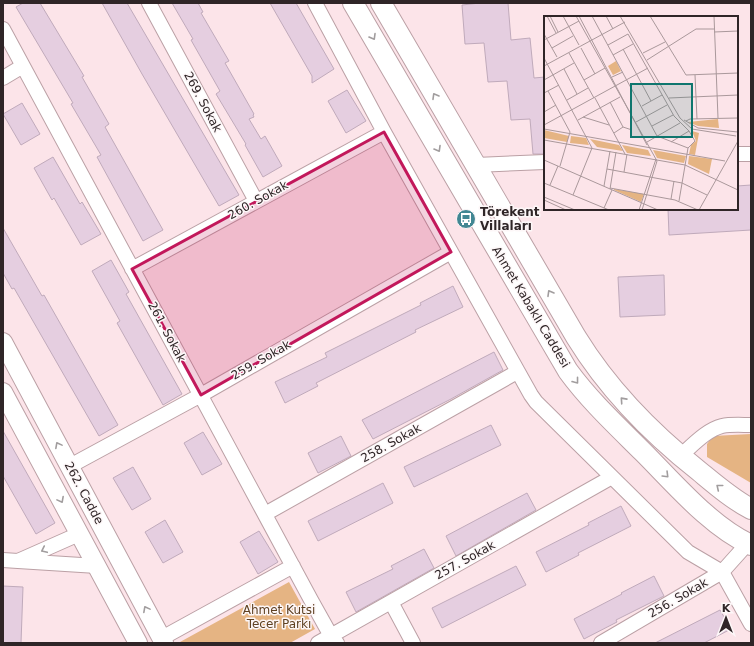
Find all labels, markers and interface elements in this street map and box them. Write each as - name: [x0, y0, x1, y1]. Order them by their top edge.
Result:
- inset map: [544, 16, 738, 210]
- one-way arrow: [369, 33, 376, 40]
- street label: 269. Sokak: [181, 69, 225, 135]
- one-way arrow: [432, 92, 439, 100]
- one-way arrow: [434, 145, 441, 152]
- street label: 260. Sokak: [226, 178, 291, 222]
- place label: Törekent Villaları: [480, 205, 540, 233]
- bus stop icon: Törekent Villaları: [455, 208, 477, 230]
- street label: Ahmet Kabaklı Caddesi: [489, 244, 573, 370]
- one-way arrow: [547, 289, 554, 297]
- street label: 261. Sokak: [145, 299, 189, 365]
- street label: 259. Sokak: [229, 337, 293, 383]
- one-way arrow: [571, 377, 578, 384]
- one-way arrow: [621, 397, 628, 404]
- street label: 258. Sokak: [359, 421, 424, 465]
- one-way arrow: [55, 442, 63, 449]
- street label: 262. Cadde: [62, 459, 106, 527]
- one-way arrow: [661, 470, 669, 478]
- one-way arrow: [716, 485, 723, 492]
- one-way arrow: [57, 496, 64, 503]
- street label: 257. Sokak: [433, 538, 498, 582]
- one-way arrow: [40, 545, 48, 553]
- street label: 256. Sokak: [646, 575, 710, 621]
- north arrow: [706, 598, 746, 638]
- text: K: [722, 602, 731, 615]
- park label: Ahmet Kutsi Tecer Parkı: [243, 603, 315, 631]
- one-way arrow: [143, 605, 151, 613]

